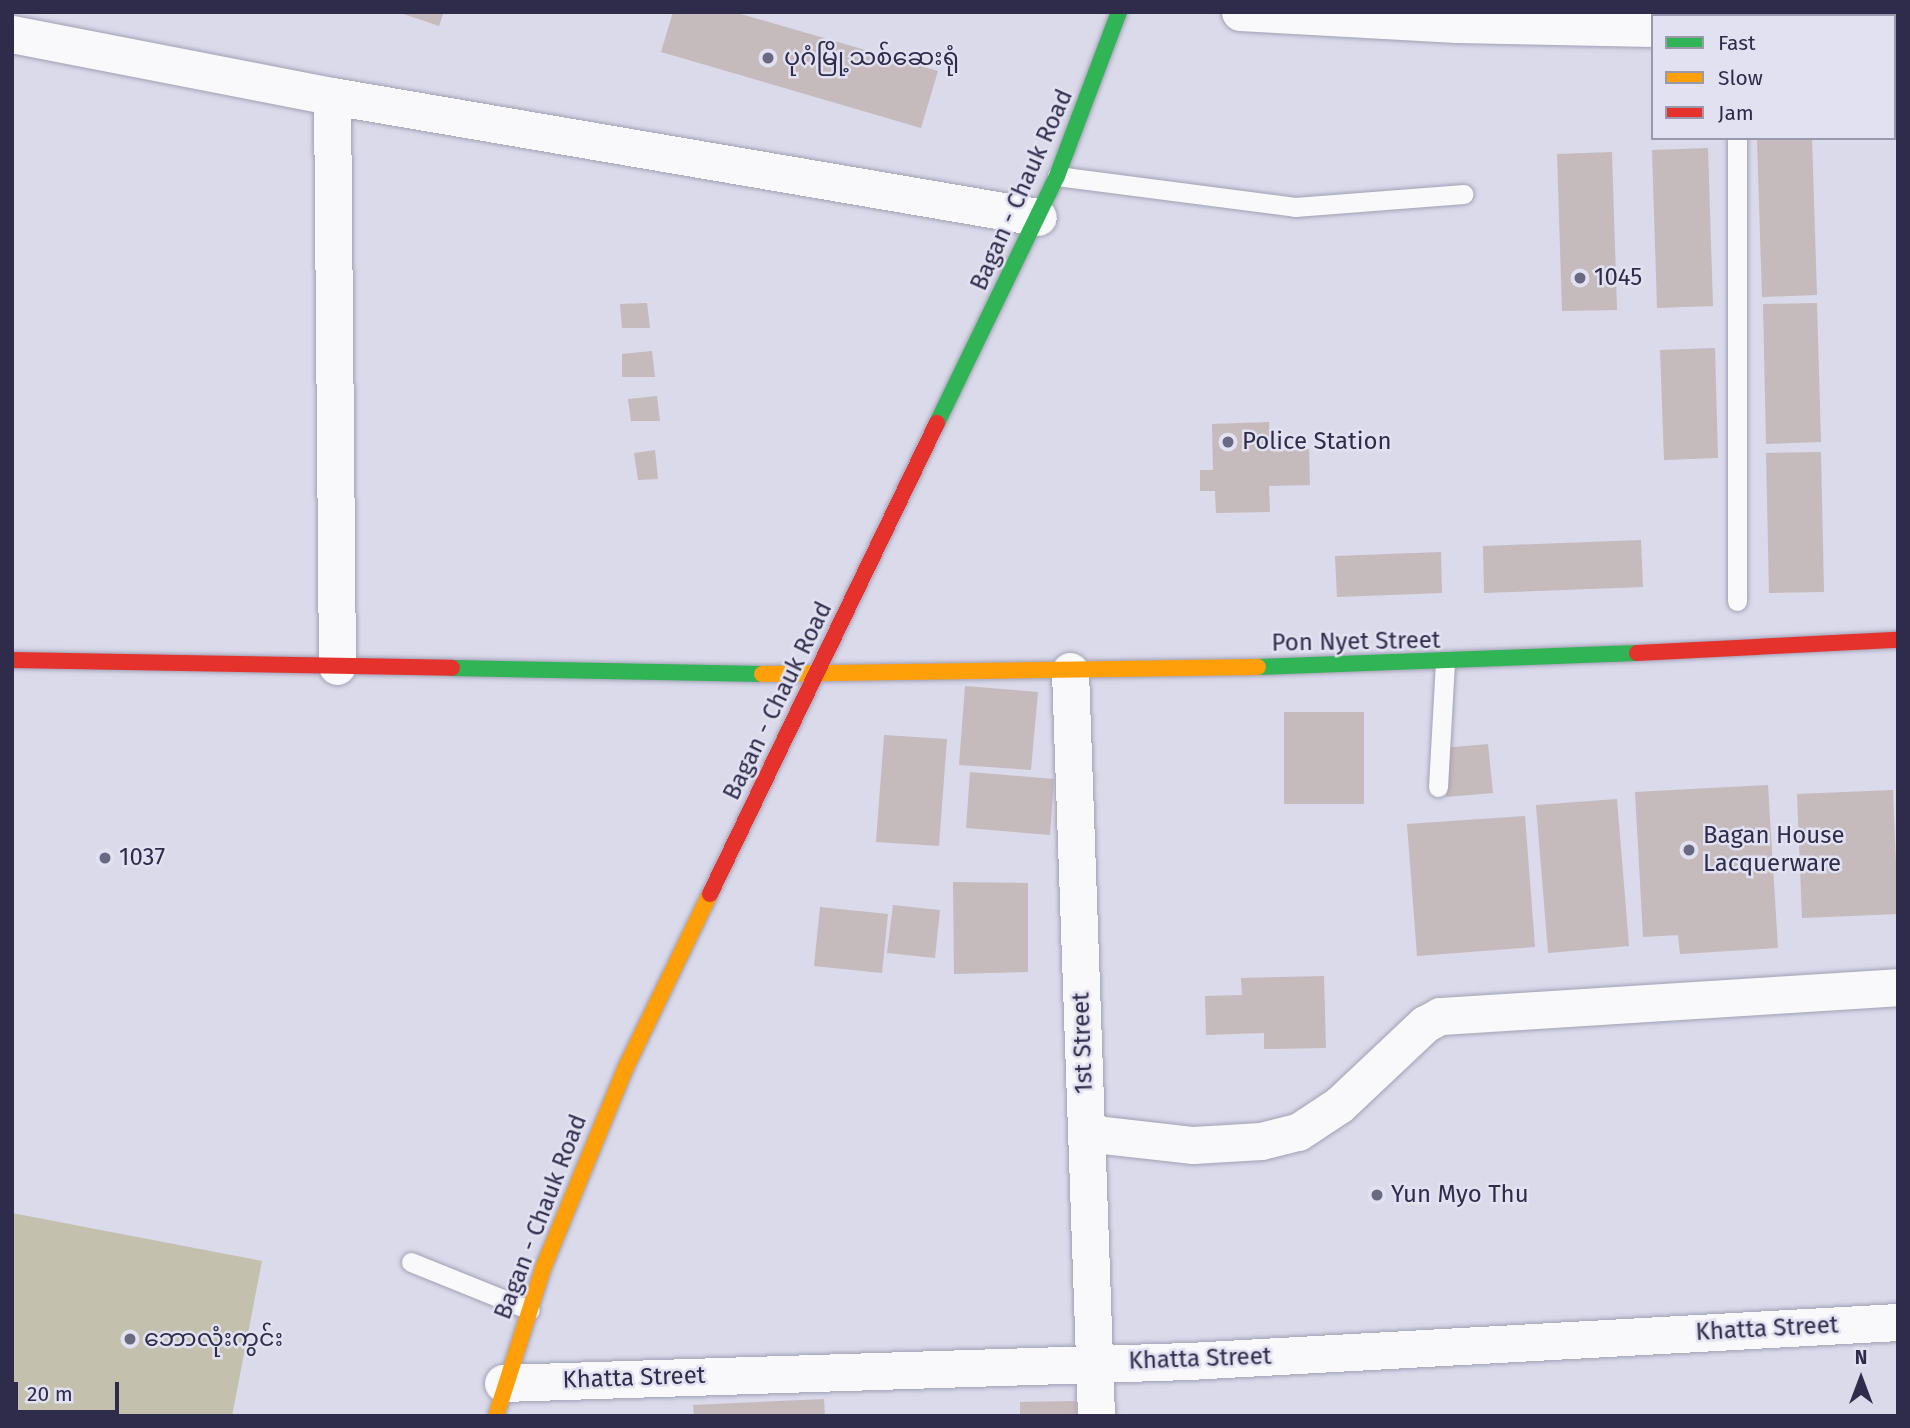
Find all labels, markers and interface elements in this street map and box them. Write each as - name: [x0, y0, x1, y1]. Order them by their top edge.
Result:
- legend: [1651, 14, 1896, 140]
- text: Fast: [1718, 30, 1756, 56]
- place label: ပုဂံမြို့သစ်ဆေးရုံ: [784, 44, 959, 72]
- marker: ပုဂံမြို့သစ်ဆေးရုံ: [758, 48, 778, 68]
- text: Slow: [1718, 65, 1763, 91]
- street label: Bagan - Chauk Road: [965, 85, 1079, 295]
- text: Jam: [1718, 100, 1754, 126]
- place label: 1045: [1594, 264, 1642, 292]
- marker: 1045: [1572, 270, 1588, 286]
- place label: Police Station: [1242, 428, 1392, 456]
- marker: Police Station: [1220, 434, 1236, 450]
- street label: Bagan - Chauk Road: [717, 597, 839, 805]
- street label: Pon Nyet Street: [1271, 626, 1441, 658]
- place label: Bagan House Lacquerware: [1703, 822, 1845, 878]
- marker: Bagan House Lacquerware: [1681, 842, 1697, 858]
- place label: 1037: [119, 844, 165, 872]
- marker: 1037: [97, 850, 113, 866]
- street label: 1st Street: [1067, 992, 1099, 1094]
- street label: Bagan - Chauk Road: [489, 1110, 593, 1324]
- place label: Yun Myo Thu: [1391, 1181, 1529, 1209]
- marker: Yun Myo Thu: [1369, 1187, 1385, 1203]
- street label: Khatta Street: [1695, 1311, 1839, 1347]
- place label: ဘောလုံးကွင်း: [144, 1325, 283, 1353]
- marker: ဘောလုံးကွင်း: [122, 1331, 138, 1347]
- street label: Khatta Street: [1128, 1342, 1272, 1376]
- north arrow: [1826, 1344, 1896, 1414]
- text: N: [1855, 1346, 1867, 1369]
- street label: Khatta Street: [562, 1361, 706, 1395]
- scale bar: [18, 1368, 122, 1412]
- text: 20 m: [27, 1381, 73, 1407]

